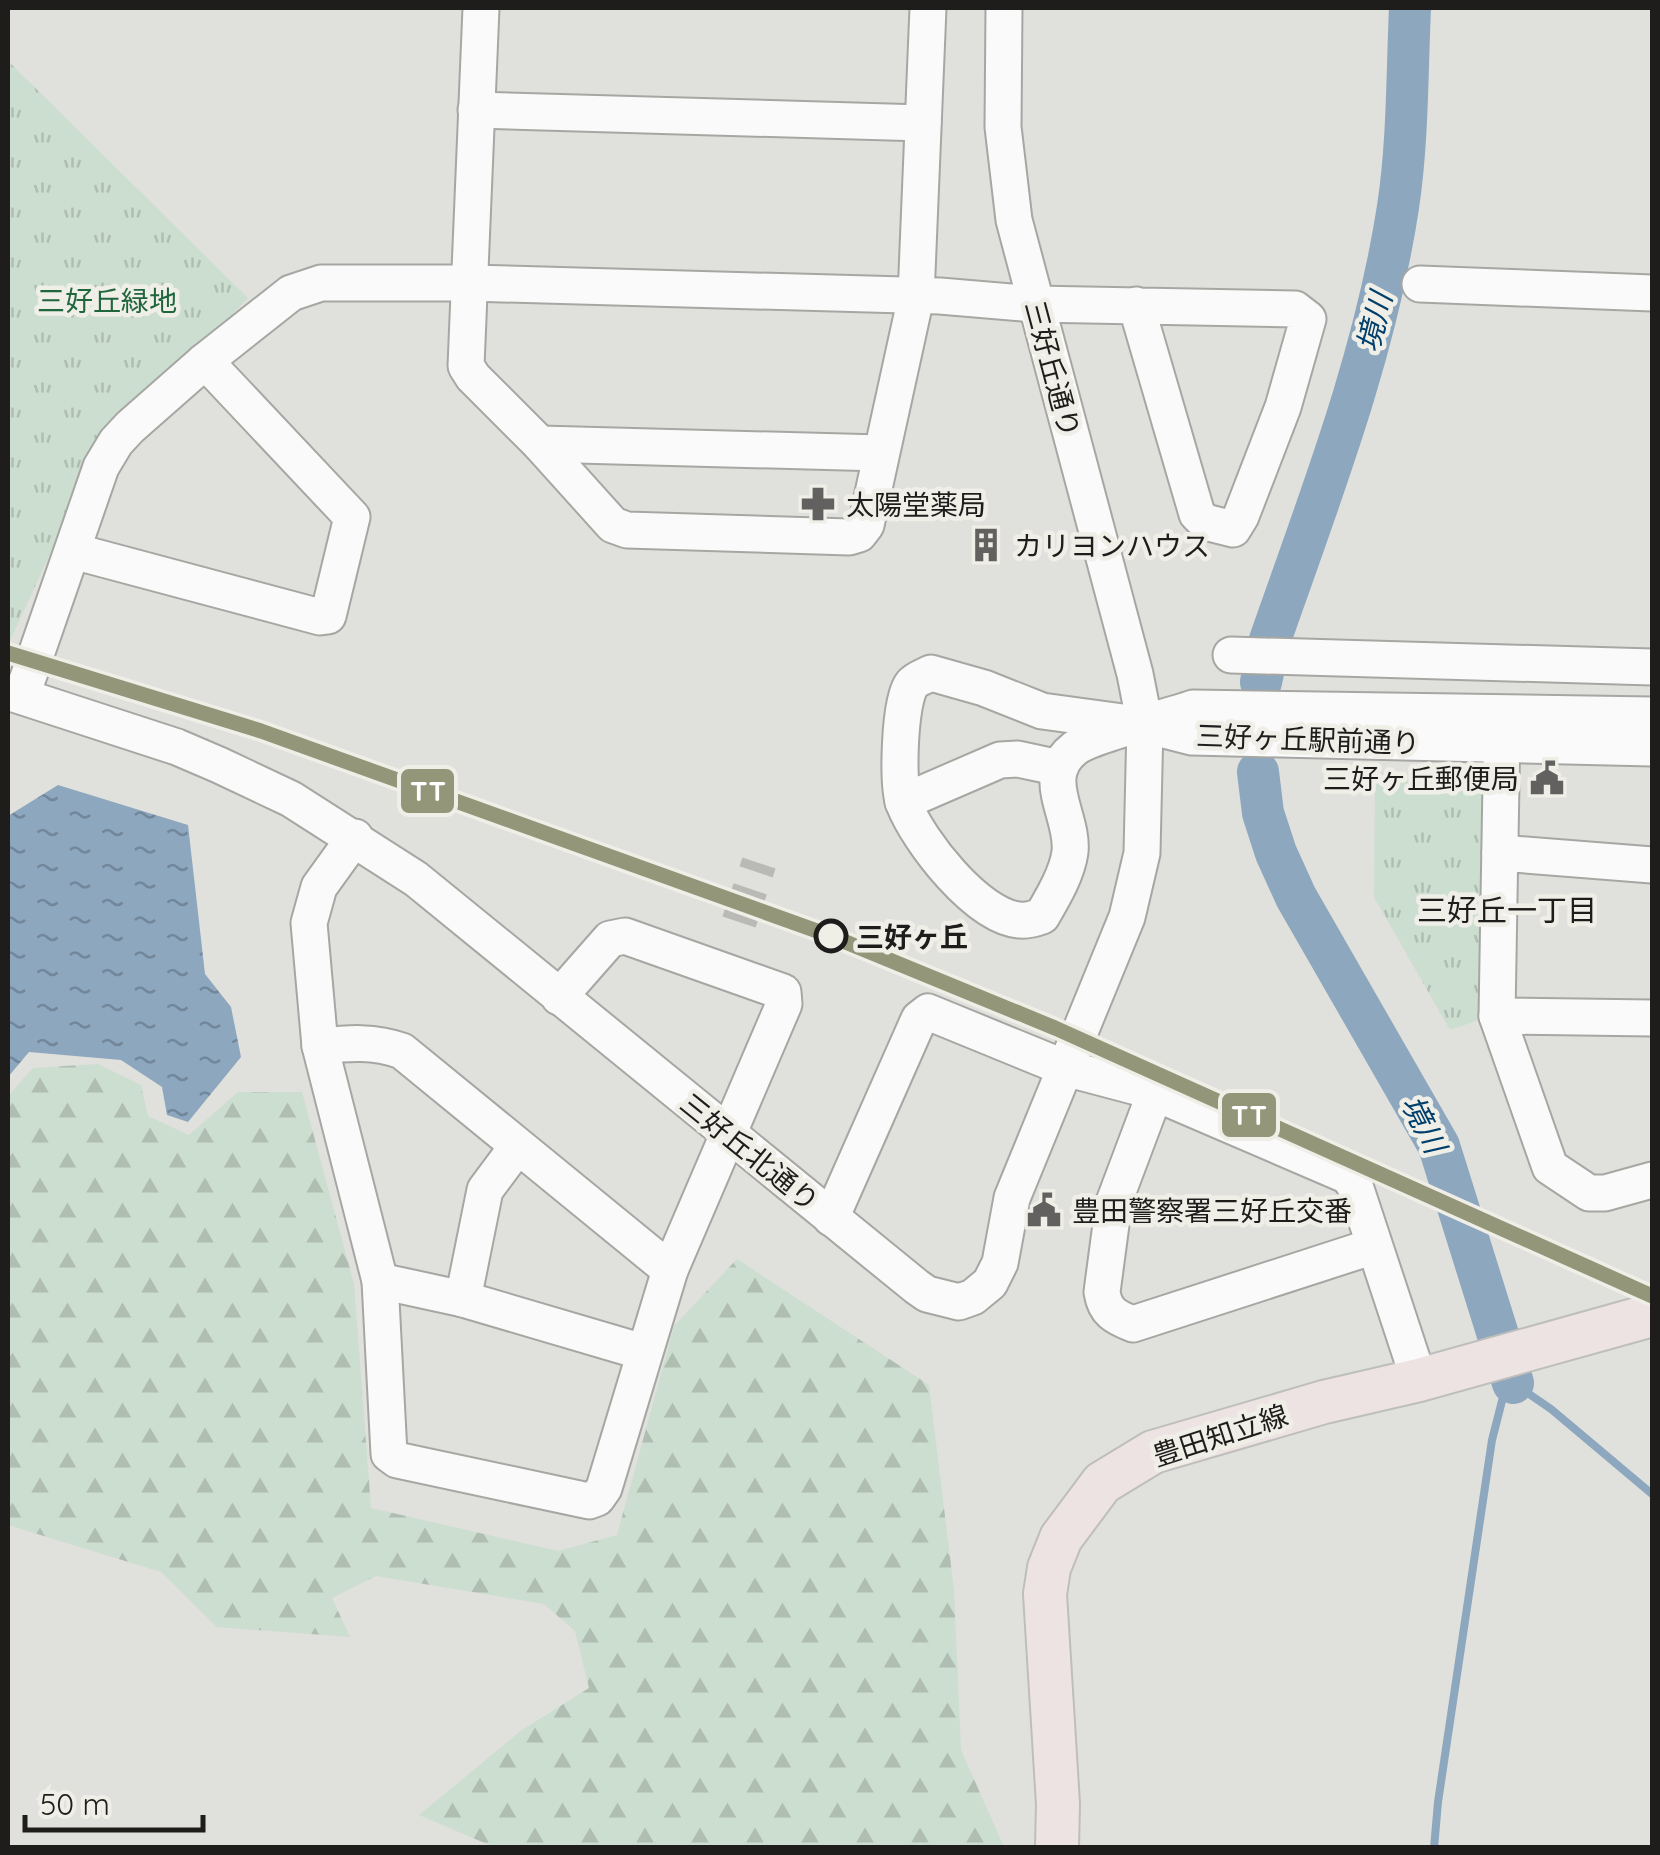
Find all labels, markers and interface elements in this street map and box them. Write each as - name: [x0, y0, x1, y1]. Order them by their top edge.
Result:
- park label: 三好丘緑地: [37, 283, 177, 318]
- water label: 境川: [1348, 285, 1400, 356]
- street label: 三好丘通り: [1018, 297, 1088, 441]
- pharmacy icon: 太陽堂薬局: [799, 485, 837, 523]
- place label: 太陽堂薬局: [846, 487, 986, 522]
- building icon: カリヨンハウス: [967, 526, 1005, 564]
- place label: カリヨンハウス: [1014, 528, 1210, 563]
- street label: 三好ヶ丘駅前通り: [1195, 718, 1421, 760]
- public building icon: 三好ヶ丘郵便局: [1528, 759, 1566, 797]
- place label: 三好ヶ丘郵便局: [1323, 761, 1519, 796]
- line badge: TT: [399, 767, 456, 815]
- text: TT: [410, 773, 446, 808]
- district label: 三好丘一丁目: [1417, 891, 1597, 929]
- place label: 三好ヶ丘: [856, 919, 968, 954]
- marker: 三好ヶ丘: [815, 920, 847, 952]
- street label: 三好丘北通り: [674, 1086, 826, 1218]
- water label: 境川: [1393, 1089, 1456, 1162]
- line badge: TT: [1220, 1091, 1278, 1139]
- text: TT: [1231, 1097, 1267, 1132]
- public building icon: 豊田警察署三好丘交番: [1025, 1191, 1063, 1229]
- place label: 豊田警察署三好丘交番: [1072, 1193, 1352, 1228]
- street label: 豊田知立線: [1148, 1397, 1292, 1473]
- scale bar: [25, 1770, 202, 1832]
- text: 50 m: [40, 1785, 110, 1823]

